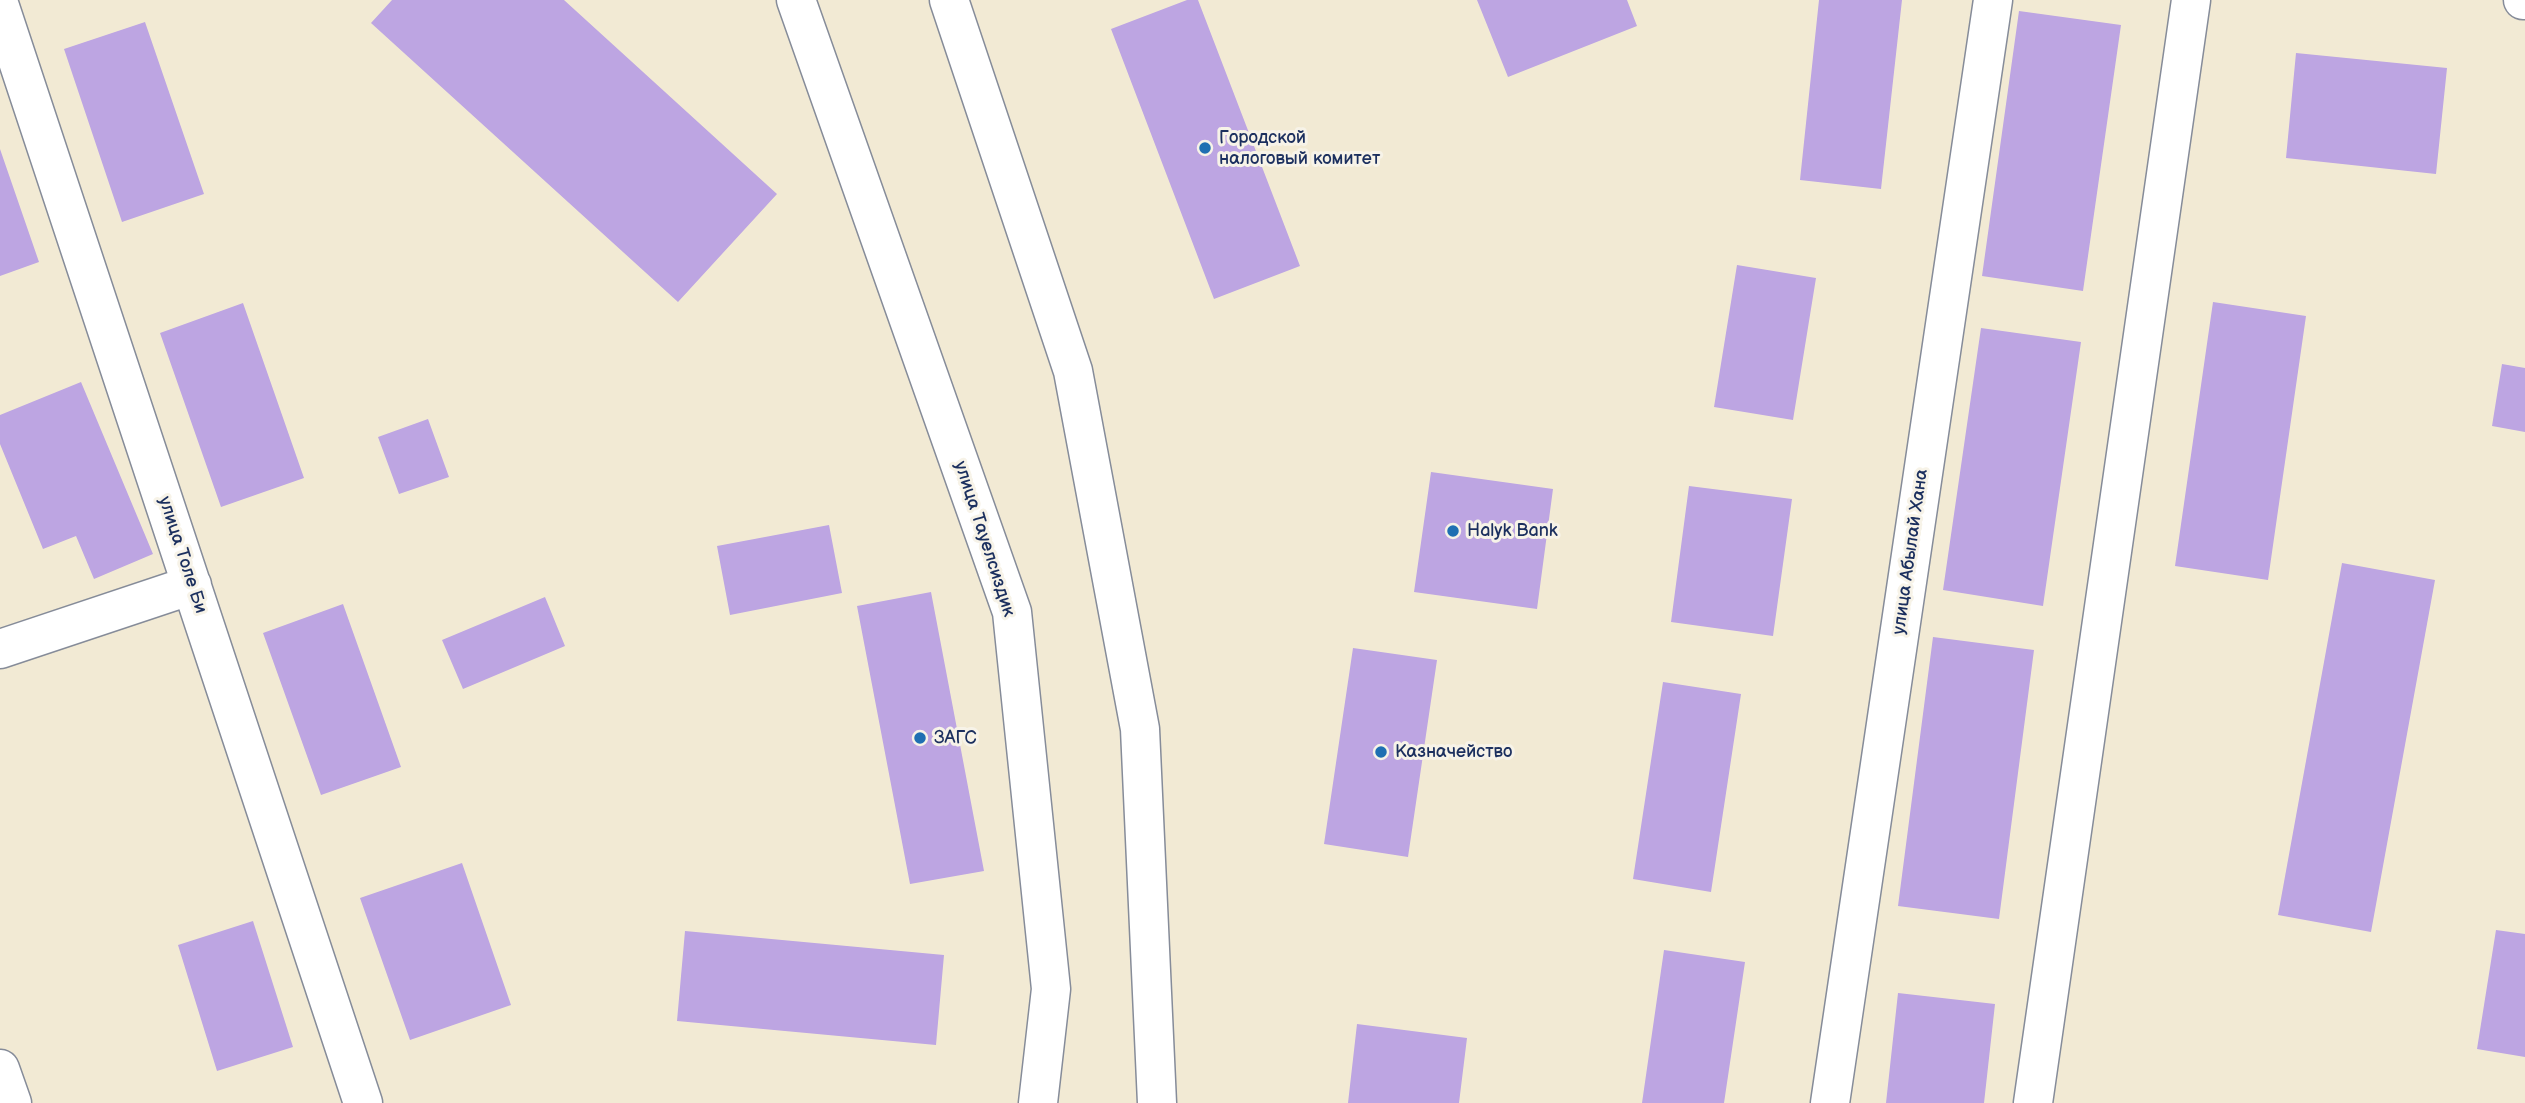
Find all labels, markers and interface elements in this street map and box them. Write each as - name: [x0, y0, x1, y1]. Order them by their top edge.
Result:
- place label: Городской налоговый комитет: [1219, 127, 1380, 170]
- marker: Городской налоговый комитет: [1197, 140, 1213, 156]
- street label: улица Тауелсиздик: [949, 458, 1019, 620]
- street label: улица Абылай Хана: [1889, 468, 1933, 636]
- street label: улица Толе Би: [153, 494, 211, 616]
- place label: Halyk Bank: [1467, 520, 1558, 542]
- marker: Halyk Bank: [1445, 523, 1461, 539]
- place label: ЗАГС: [934, 727, 977, 749]
- marker: ЗАГС: [912, 730, 928, 746]
- place label: Казначейство: [1395, 741, 1512, 763]
- marker: Казначейство: [1373, 744, 1389, 760]

